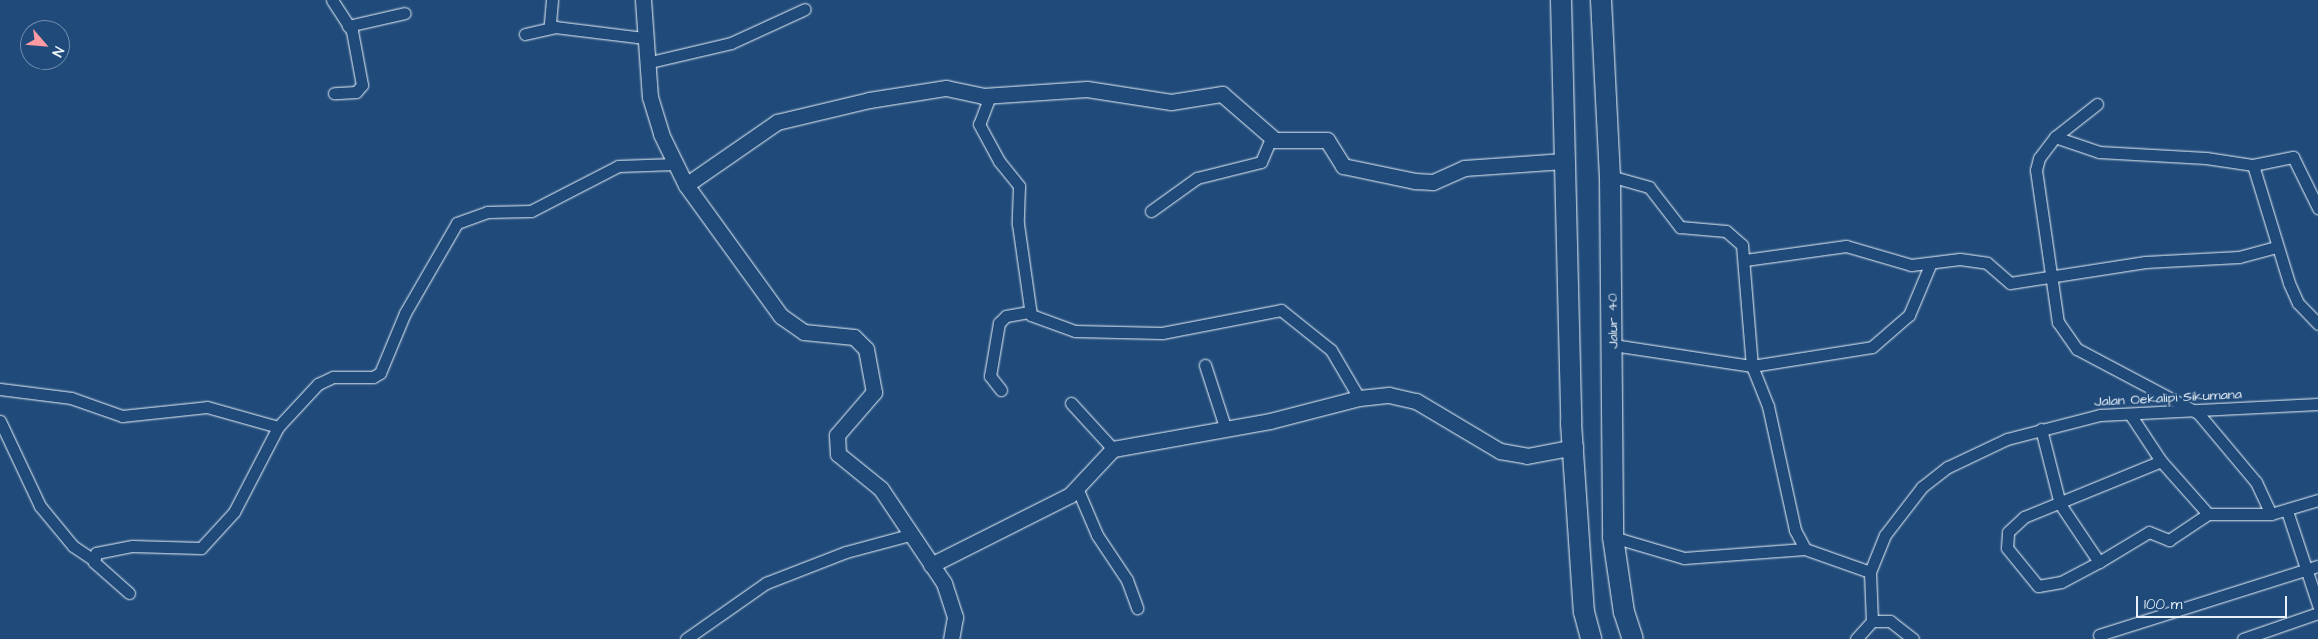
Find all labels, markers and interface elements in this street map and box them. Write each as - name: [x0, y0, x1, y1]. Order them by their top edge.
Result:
- north arrow: [20, 20, 70, 70]
- text: N: [47, 43, 68, 60]
- street label: Jalur 40: [1604, 293, 1622, 349]
- street label: Jalan Oekalipi Sikumana: [2094, 386, 2242, 410]
- scale bar: [2138, 586, 2289, 618]
- text: 100 m: [2144, 594, 2183, 615]

